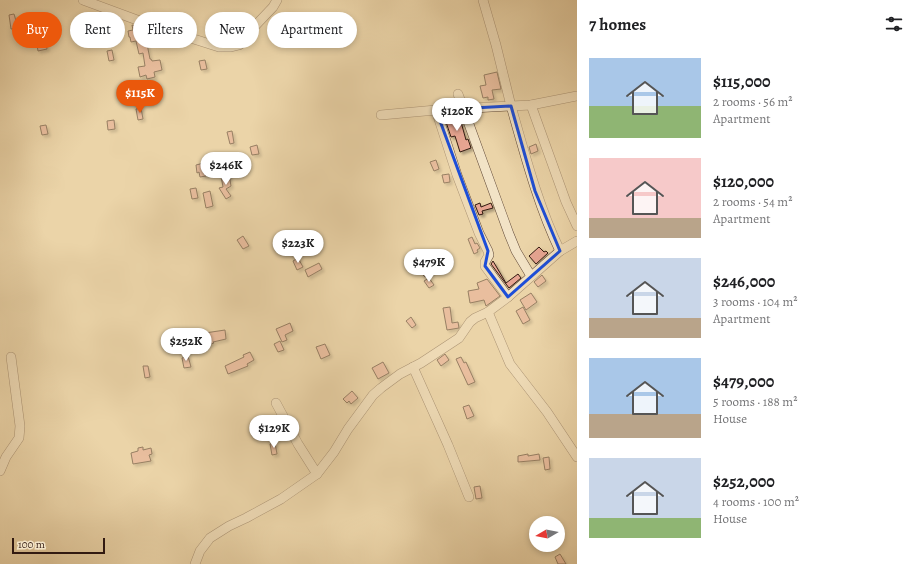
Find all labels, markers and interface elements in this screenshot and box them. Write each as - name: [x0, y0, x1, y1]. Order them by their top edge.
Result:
- chip: Buy: [12, 12, 62, 48]
- chip: Rent: [70, 12, 125, 48]
- chip: Filters: [133, 12, 197, 48]
- chip: New: [205, 12, 259, 48]
- chip: Apartment: [267, 12, 357, 48]
- text: 7 homes: [589, 13, 646, 36]
- icon: filters: [883, 13, 905, 35]
- text: $115,000: [713, 70, 771, 93]
- icon: home: [621, 74, 669, 122]
- pin: $115K: [112, 80, 168, 114]
- text: $115K: [125, 84, 155, 101]
- text: 2 rooms · 56 m²: [713, 93, 793, 110]
- pin: $120K: [429, 98, 485, 132]
- text: $120K: [441, 102, 473, 119]
- text: Apartment: [713, 110, 771, 127]
- pin: $246K: [198, 152, 254, 186]
- text: $246K: [209, 156, 243, 173]
- text: $120,000: [713, 170, 774, 193]
- icon: home: [621, 174, 669, 222]
- text: 2 rooms · 54 m²: [713, 193, 792, 210]
- text: Apartment: [713, 210, 771, 227]
- pin: $223K: [270, 230, 326, 264]
- text: $223K: [282, 234, 314, 251]
- pin: $479K: [401, 249, 457, 283]
- text: $479K: [413, 253, 445, 270]
- text: $246,000: [713, 270, 775, 293]
- icon: home: [621, 274, 669, 322]
- text: 3 rooms · 104 m²: [713, 293, 797, 310]
- text: Apartment: [713, 310, 771, 327]
- pin: $252K: [158, 328, 214, 362]
- text: $252K: [170, 332, 202, 349]
- text: $479,000: [713, 370, 774, 393]
- icon: home: [621, 374, 669, 422]
- text: 5 rooms · 188 m²: [713, 393, 797, 410]
- text: House: [713, 410, 747, 427]
- pin: $129K: [246, 415, 302, 449]
- text: $129K: [258, 419, 290, 436]
- text: $252,000: [713, 470, 775, 493]
- icon: home: [621, 474, 669, 522]
- text: 4 rooms · 100 m²: [713, 493, 799, 510]
- text: House: [713, 510, 747, 527]
- north arrow: [529, 516, 565, 552]
- map controls: [529, 516, 565, 552]
- scale bar: [12, 536, 105, 555]
- text: 100 m: [18, 537, 45, 552]

